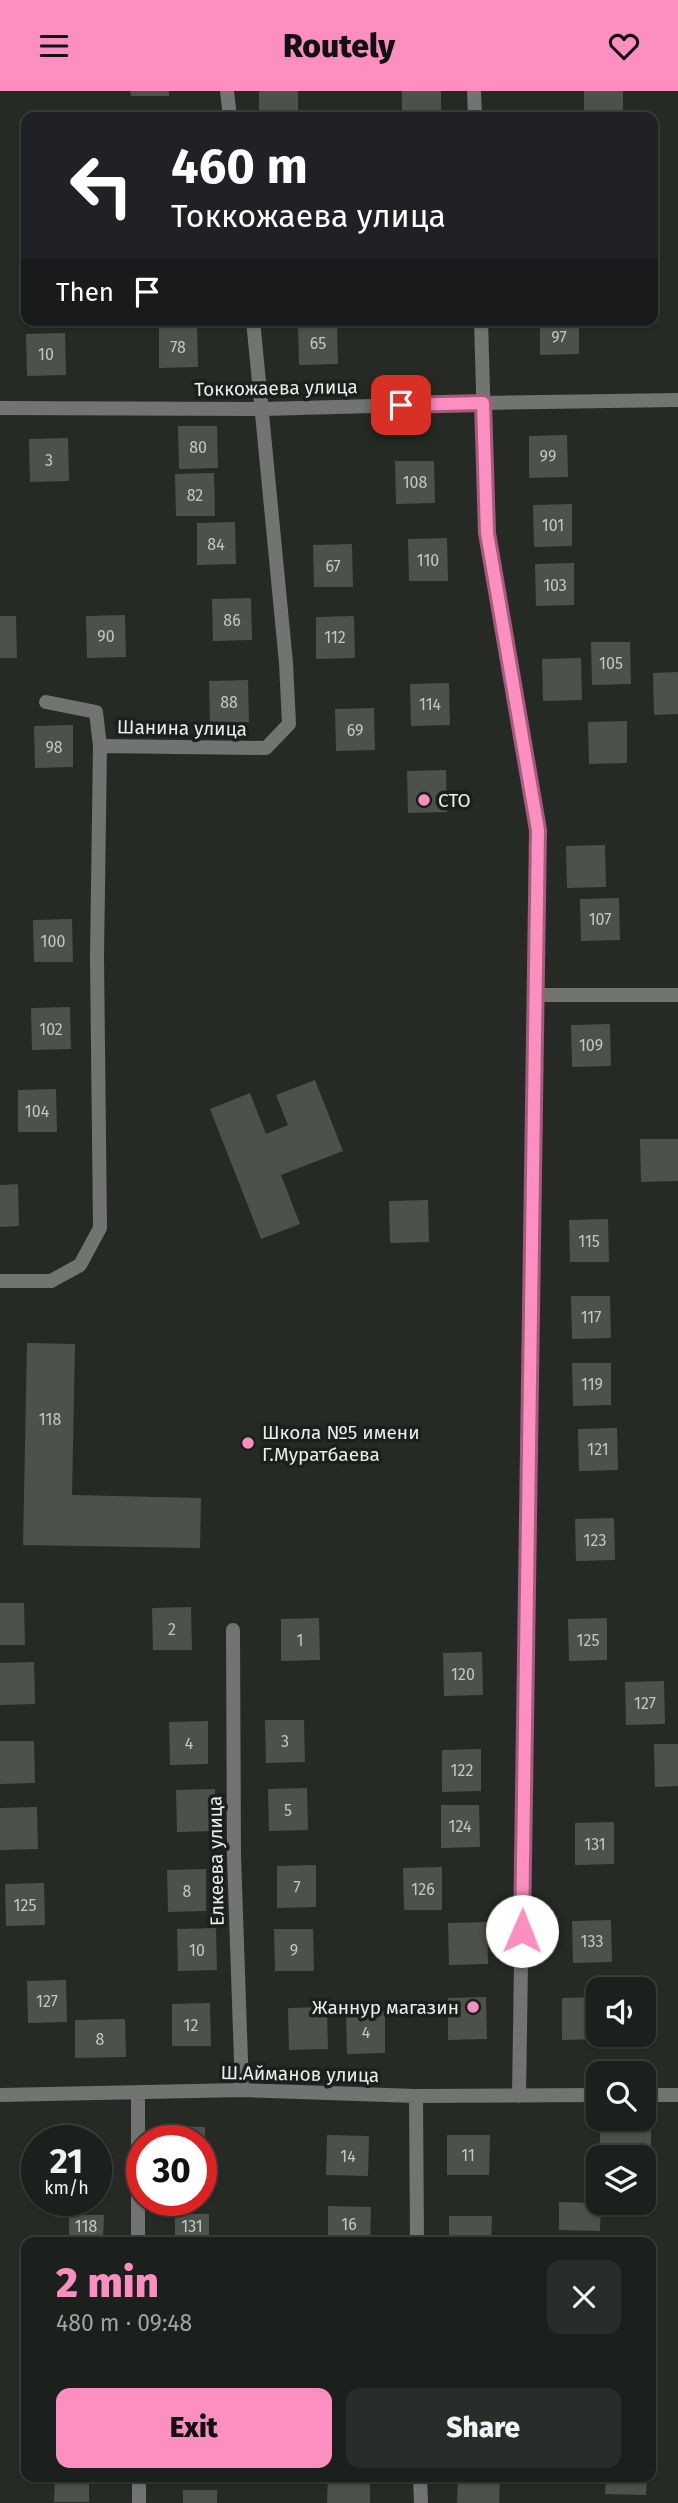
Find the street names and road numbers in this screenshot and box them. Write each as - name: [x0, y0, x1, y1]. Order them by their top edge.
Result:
- street label: Токкожаева улица: [194, 375, 358, 401]
- street label: Шанина улица: [117, 715, 247, 741]
- street label: Елкеева улица: [203, 1796, 229, 1926]
- street label: Ш.Айманов улица: [220, 2061, 380, 2087]

